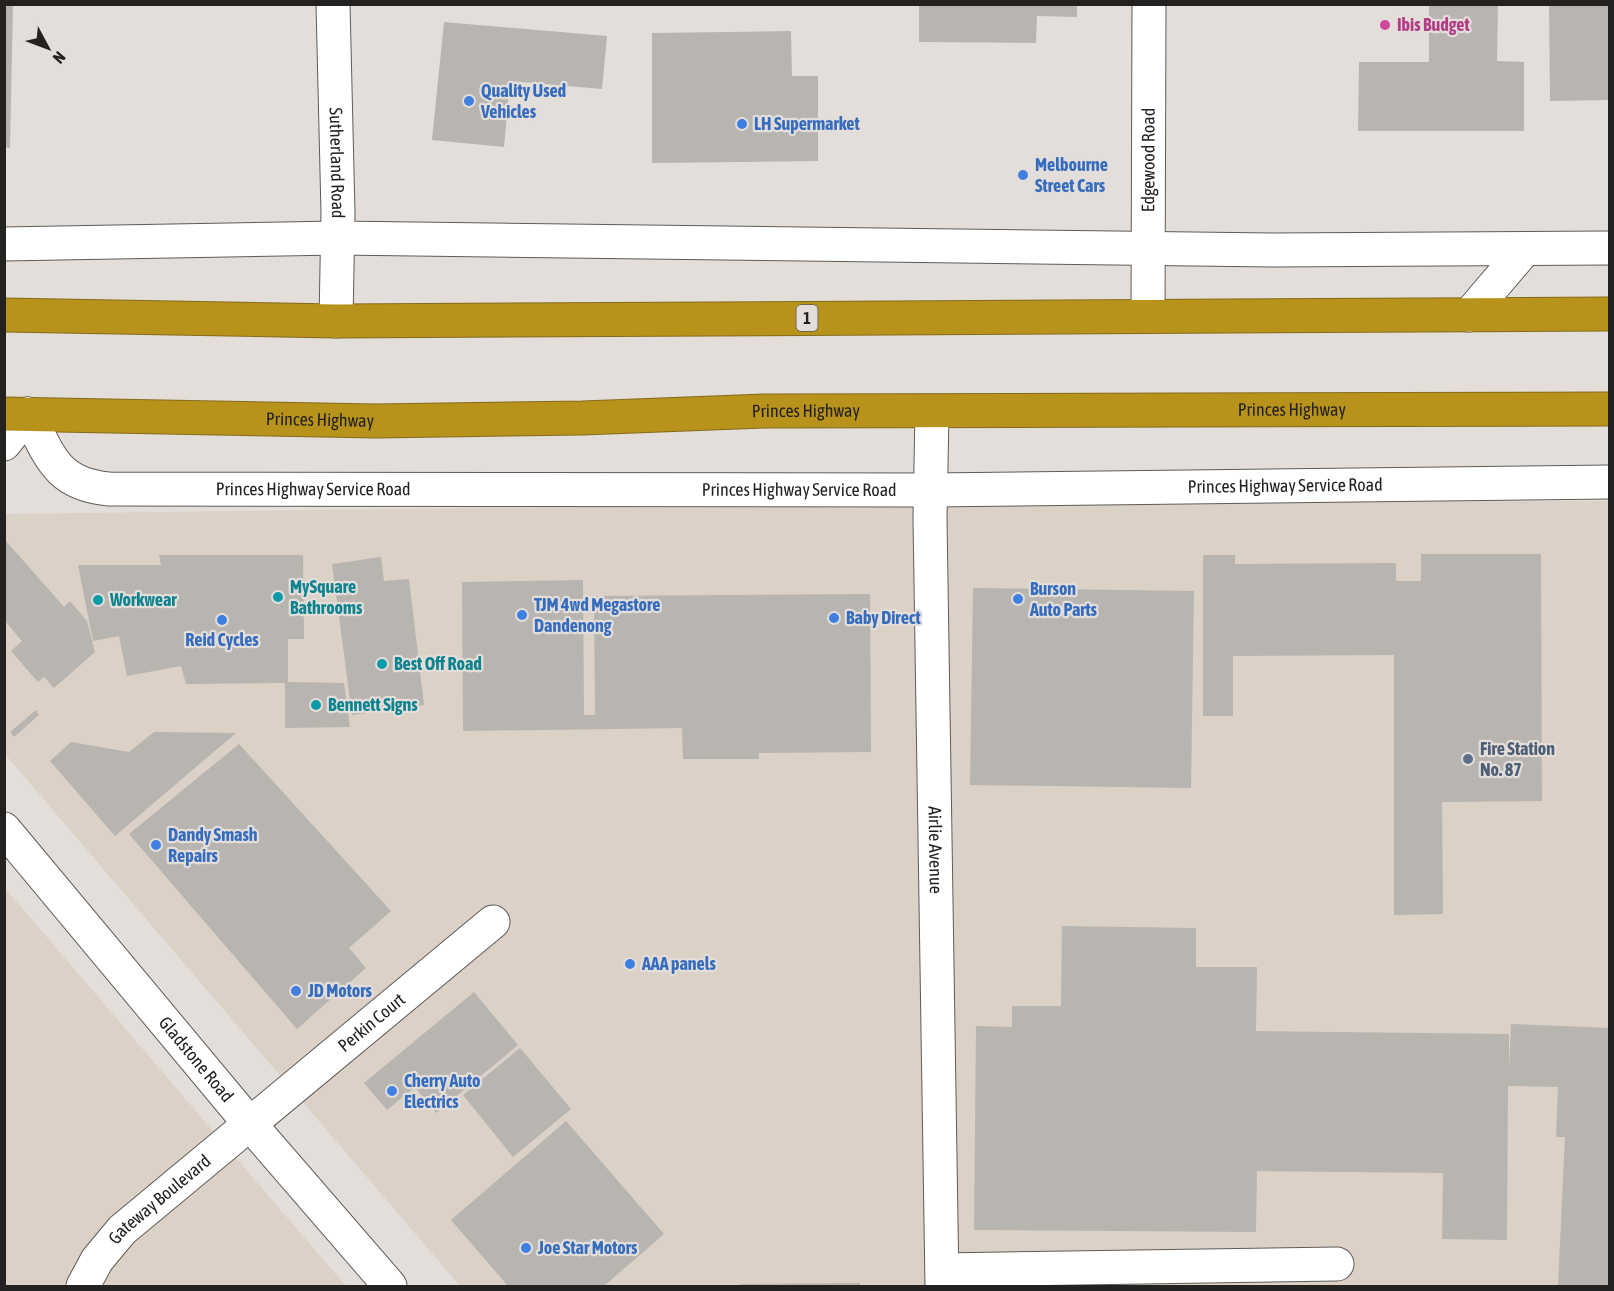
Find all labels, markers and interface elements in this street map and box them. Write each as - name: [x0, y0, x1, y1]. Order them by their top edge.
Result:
- place label: Ibis Budget: [1397, 14, 1470, 35]
- north arrow: [18, 18, 78, 78]
- marker: Ibis Budget: [1378, 18, 1392, 32]
- text: N: [49, 48, 69, 67]
- place label: Quality Used Vehicles: [480, 80, 566, 122]
- marker: Quality Used Vehicles: [462, 94, 476, 108]
- street label: Sutherland Road: [325, 107, 349, 219]
- street label: Edgewood Road: [1137, 108, 1159, 212]
- place label: LH Supermarket: [754, 113, 861, 134]
- marker: LH Supermarket: [735, 117, 749, 131]
- place label: Melbourne Street Cars: [1035, 154, 1108, 196]
- marker: Melbourne Street Cars: [1016, 168, 1030, 182]
- road number: 1: [796, 305, 818, 331]
- street label: Princes Highway: [1238, 399, 1346, 420]
- street label: Princes Highway: [751, 400, 860, 422]
- street label: Princes Highway: [266, 408, 374, 431]
- street label: Princes Highway Service Road: [1188, 474, 1383, 497]
- street label: Princes Highway Service Road: [216, 478, 411, 499]
- street label: Princes Highway Service Road: [702, 479, 897, 500]
- place label: MySquare Bathrooms: [290, 576, 363, 618]
- place label: Burson Auto Parts: [1029, 578, 1098, 620]
- place label: Workwear: [109, 589, 177, 610]
- marker: MySquare Bathrooms: [271, 590, 285, 604]
- marker: Burson Auto Parts: [1011, 592, 1025, 606]
- marker: Workwear: [91, 593, 105, 607]
- place label: TJM 4wd Megastore Dandenong: [534, 594, 660, 636]
- place label: Baby Direct: [846, 607, 921, 628]
- marker: TJM 4wd Megastore Dandenong: [515, 608, 529, 622]
- marker: Baby Direct: [827, 611, 841, 625]
- marker: Reid Cycles: [215, 613, 229, 627]
- place label: Reid Cycles: [185, 629, 259, 650]
- place label: Best Off Road: [394, 653, 482, 674]
- marker: Best Off Road: [375, 657, 389, 671]
- place label: Bennett Signs: [328, 694, 418, 715]
- marker: Bennett Signs: [309, 698, 323, 712]
- place label: Fire Station No. 87: [1480, 738, 1555, 780]
- marker: Fire Station No. 87: [1461, 752, 1475, 766]
- street label: Airlie Avenue: [925, 806, 947, 894]
- place label: Dandy Smash Repairs: [168, 824, 258, 866]
- marker: Dandy Smash Repairs: [149, 838, 163, 852]
- place label: AAA panels: [641, 953, 716, 974]
- marker: AAA panels: [623, 957, 637, 971]
- place label: JD Motors: [307, 980, 373, 1001]
- marker: JD Motors: [289, 984, 303, 998]
- street label: Perkin Court: [334, 989, 409, 1056]
- street label: Gladstone Road: [155, 1012, 238, 1106]
- place label: Cherry Auto Electrics: [404, 1070, 480, 1112]
- marker: Cherry Auto Electrics: [385, 1084, 399, 1098]
- street label: Gateway Boulevard: [104, 1150, 215, 1248]
- place label: Joe Star Motors: [537, 1237, 638, 1258]
- marker: Joe Star Motors: [519, 1241, 533, 1255]

